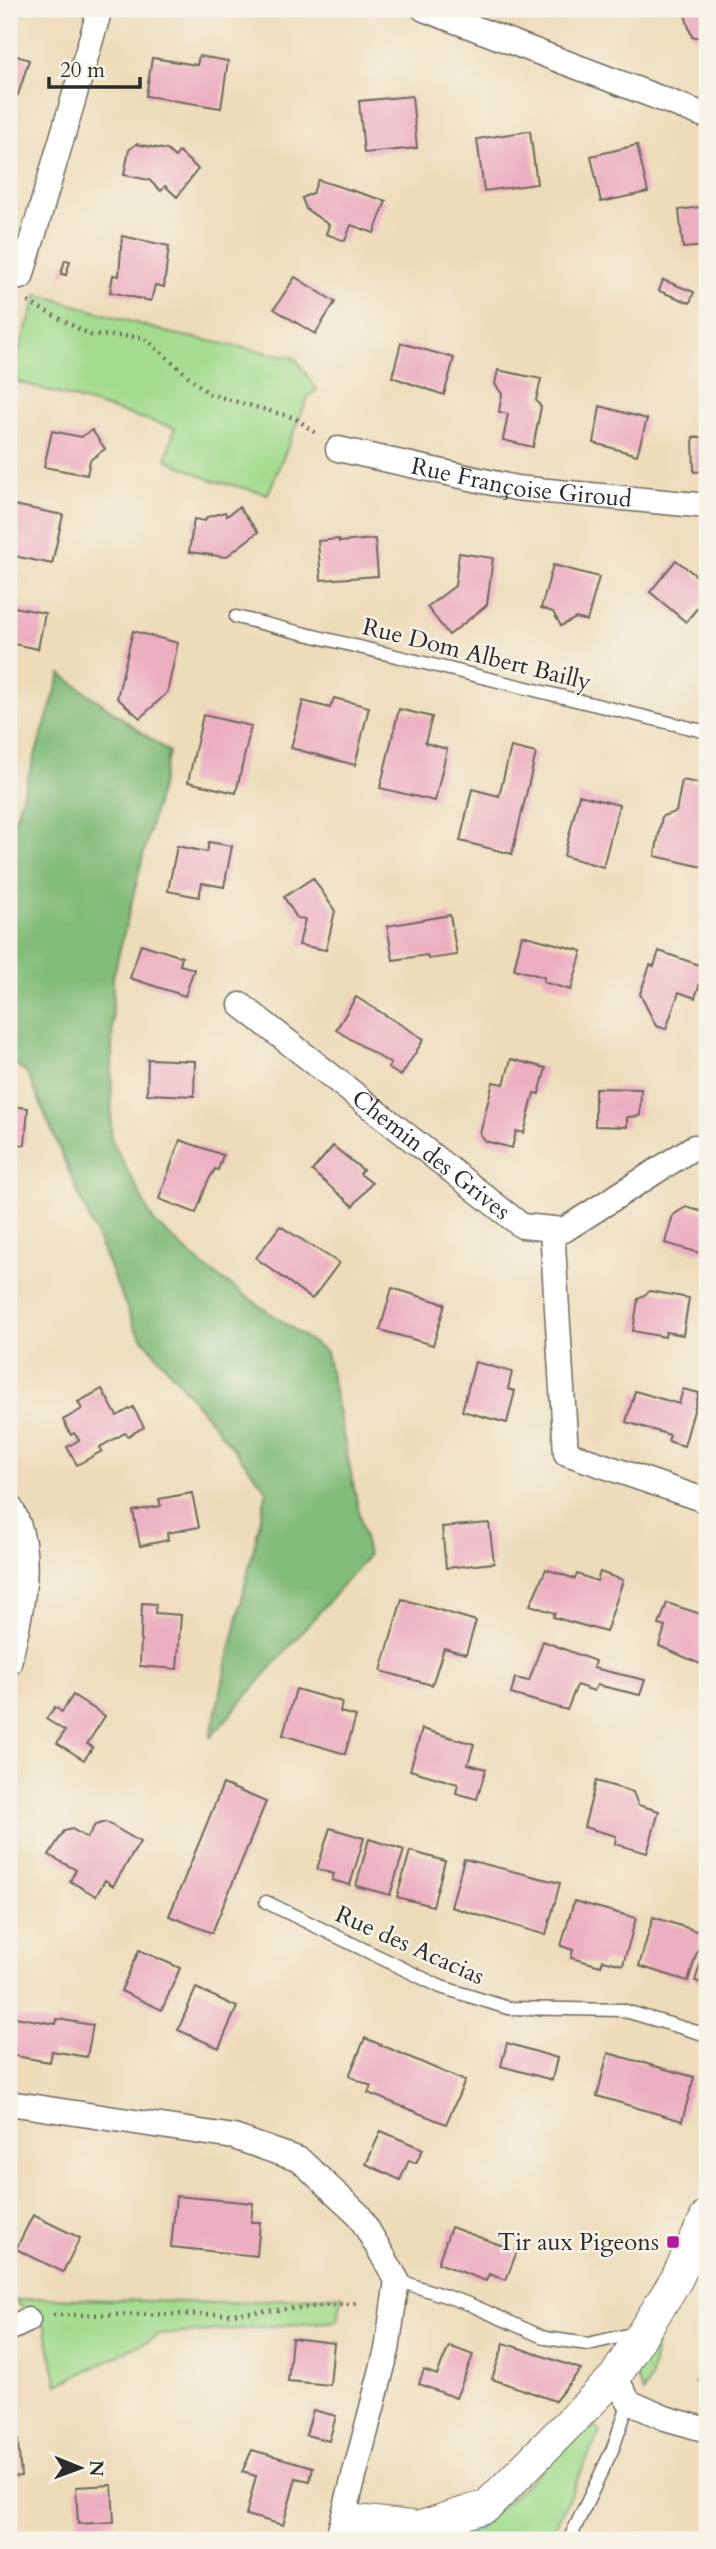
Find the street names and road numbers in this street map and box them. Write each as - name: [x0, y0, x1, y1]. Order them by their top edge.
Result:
- street label: Rue Françoise Giroud: [408, 450, 634, 516]
- street label: Rue Dom Albert Bailly: [359, 610, 595, 699]
- street label: Chemin des Grives: [345, 1082, 517, 1228]
- street label: Rue des Acacias: [330, 1898, 489, 1993]

